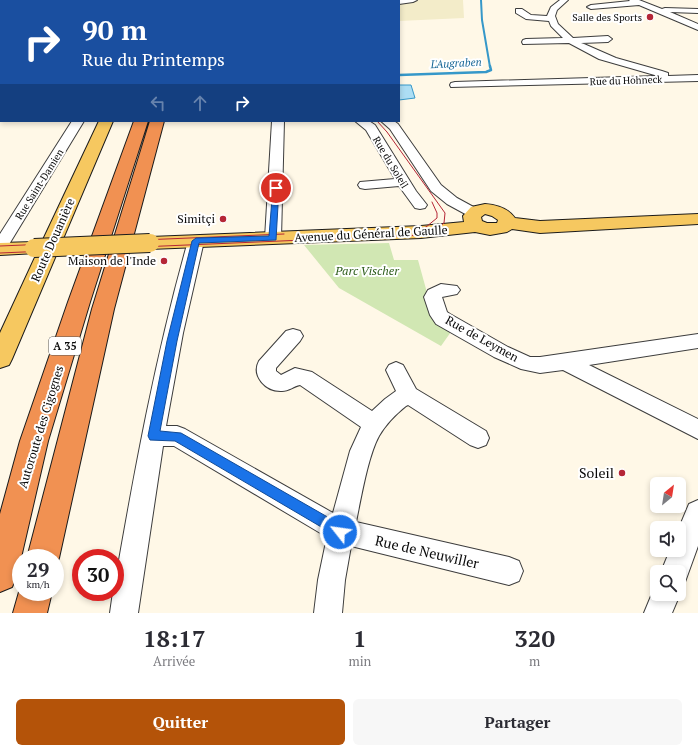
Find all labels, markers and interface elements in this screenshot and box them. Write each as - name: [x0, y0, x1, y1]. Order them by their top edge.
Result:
- text: 90 m: [82, 11, 147, 48]
- place label: Salle des Sports: [572, 11, 642, 24]
- marker: Salle des Sports: [645, 12, 655, 22]
- icon: right: [16, 16, 68, 68]
- text: Rue du Printemps: [82, 47, 225, 71]
- water label: L'Augraben: [429, 55, 482, 71]
- street label: Rue du Hohneck: [589, 73, 663, 88]
- icon: left: [147, 92, 169, 114]
- icon: ahead: [189, 92, 211, 114]
- icon: right: [231, 92, 253, 114]
- street label: Rue du Soleil: [370, 134, 411, 191]
- street label: Rue Saint-Damien: [12, 146, 66, 222]
- pin: [259, 171, 293, 205]
- icon: arrive: [265, 177, 287, 199]
- street label: Route Douanière: [27, 196, 78, 284]
- place label: Simitçi: [177, 211, 215, 226]
- marker: Simitçi: [218, 214, 228, 224]
- street label: Avenue du Général de Gaulle: [294, 222, 448, 245]
- place label: Maison de l'Inde: [68, 253, 156, 268]
- marker: Maison de l'Inde: [159, 256, 169, 266]
- park label: Parc Vischer: [334, 263, 400, 278]
- street label: Rue de Leymen: [443, 312, 521, 365]
- road number: A 35: [49, 337, 81, 355]
- street label: Autoroute des Cigognes: [15, 364, 66, 490]
- place label: Soleil: [579, 463, 614, 482]
- marker: Soleil: [617, 468, 627, 478]
- north arrow: [650, 477, 686, 513]
- map controls: [650, 477, 686, 601]
- position arrow: [319, 511, 361, 553]
- button: sound: [650, 521, 686, 557]
- street label: Rue de Neuwiller: [373, 530, 482, 573]
- speed limit sign: 30: [72, 549, 124, 601]
- text: 29: [27, 556, 49, 583]
- button: search: [650, 565, 686, 601]
- text: km/h: [26, 578, 50, 591]
- text: 18:17: [143, 622, 205, 654]
- text: 1: [353, 622, 367, 654]
- text: 320: [514, 622, 555, 654]
- text: Arrivée: [153, 652, 195, 670]
- text: min: [348, 652, 371, 670]
- text: m: [529, 652, 540, 670]
- button: Quitter: [16, 699, 345, 745]
- button: Partager: [353, 699, 682, 745]

